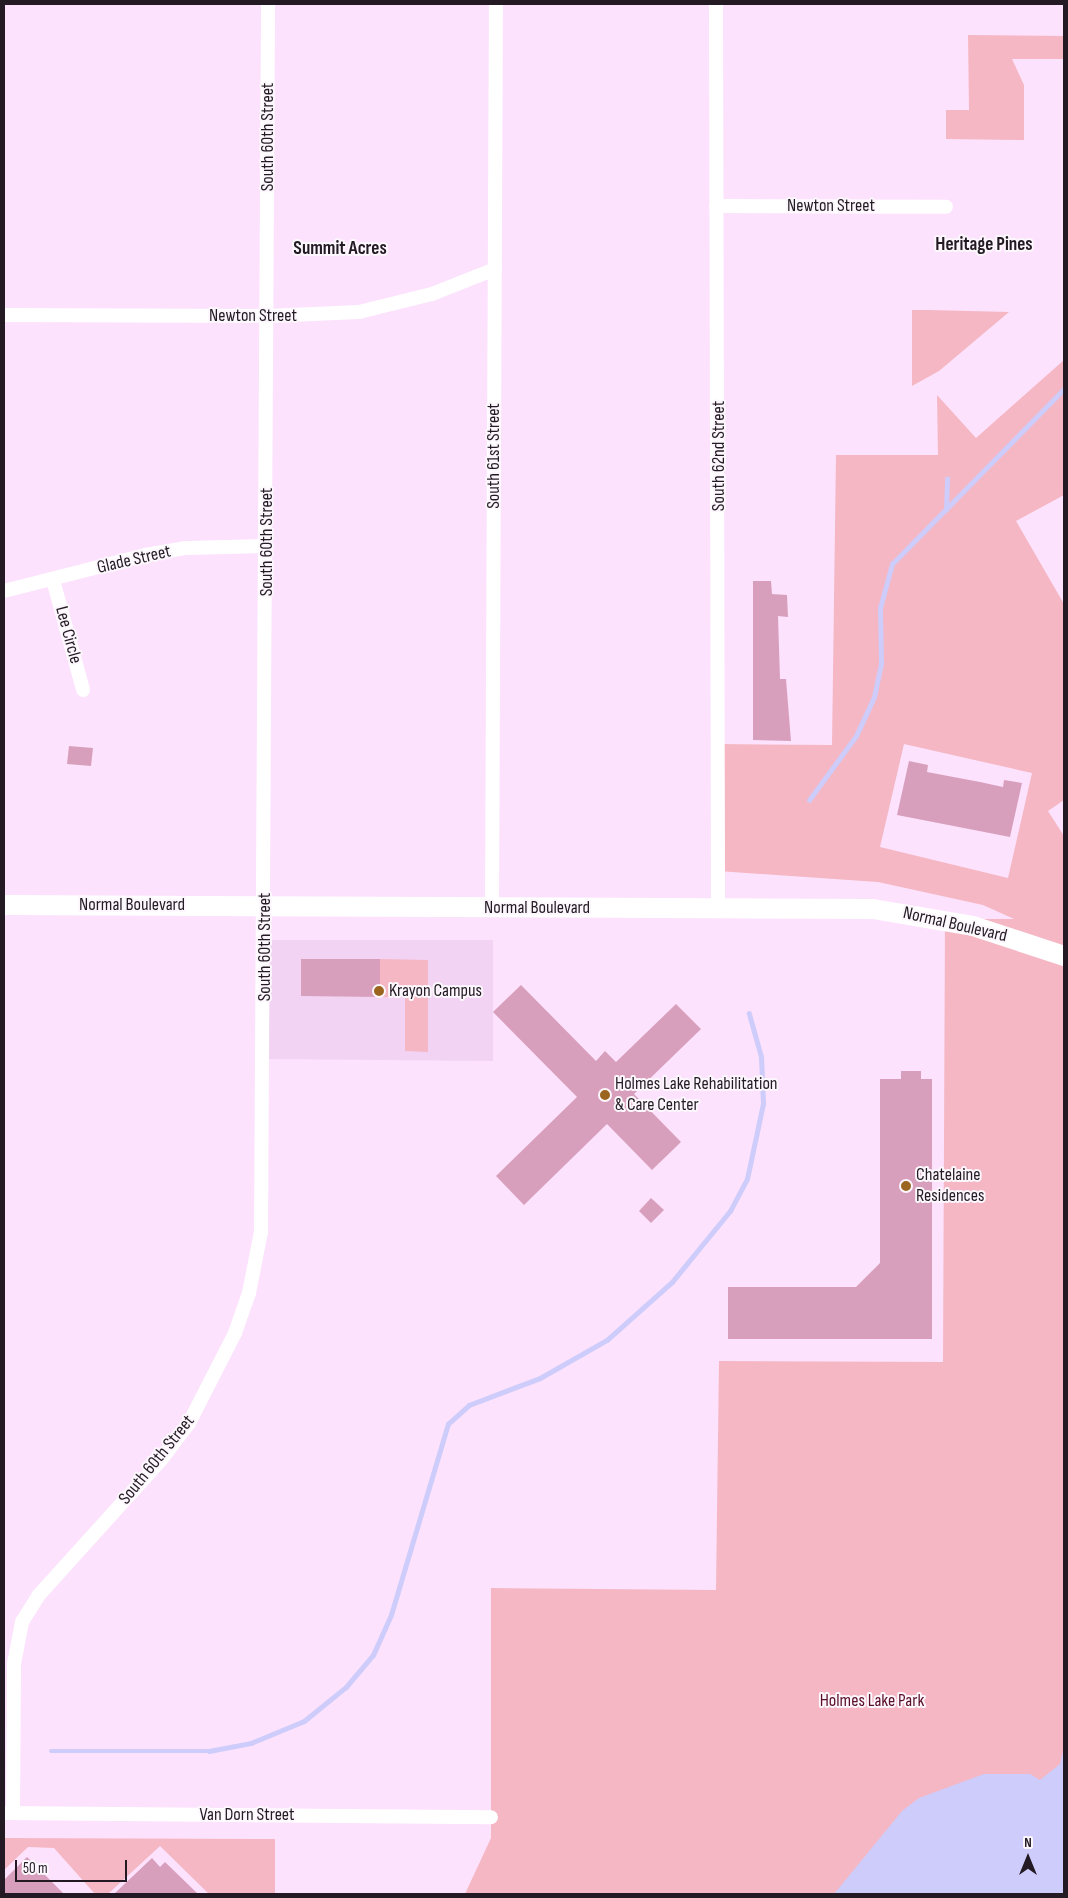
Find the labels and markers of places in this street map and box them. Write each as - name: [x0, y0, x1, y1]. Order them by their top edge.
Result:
- place label: Krayon Campus: [389, 980, 482, 1002]
- marker: Krayon Campus: [373, 985, 385, 997]
- place label: Holmes Lake Rehabilitation & Care Center: [615, 1074, 778, 1116]
- marker: Holmes Lake Rehabilitation & Care Center: [599, 1089, 611, 1101]
- place label: Chatelaine Residences: [916, 1165, 984, 1208]
- marker: Chatelaine Residences: [900, 1180, 912, 1192]

